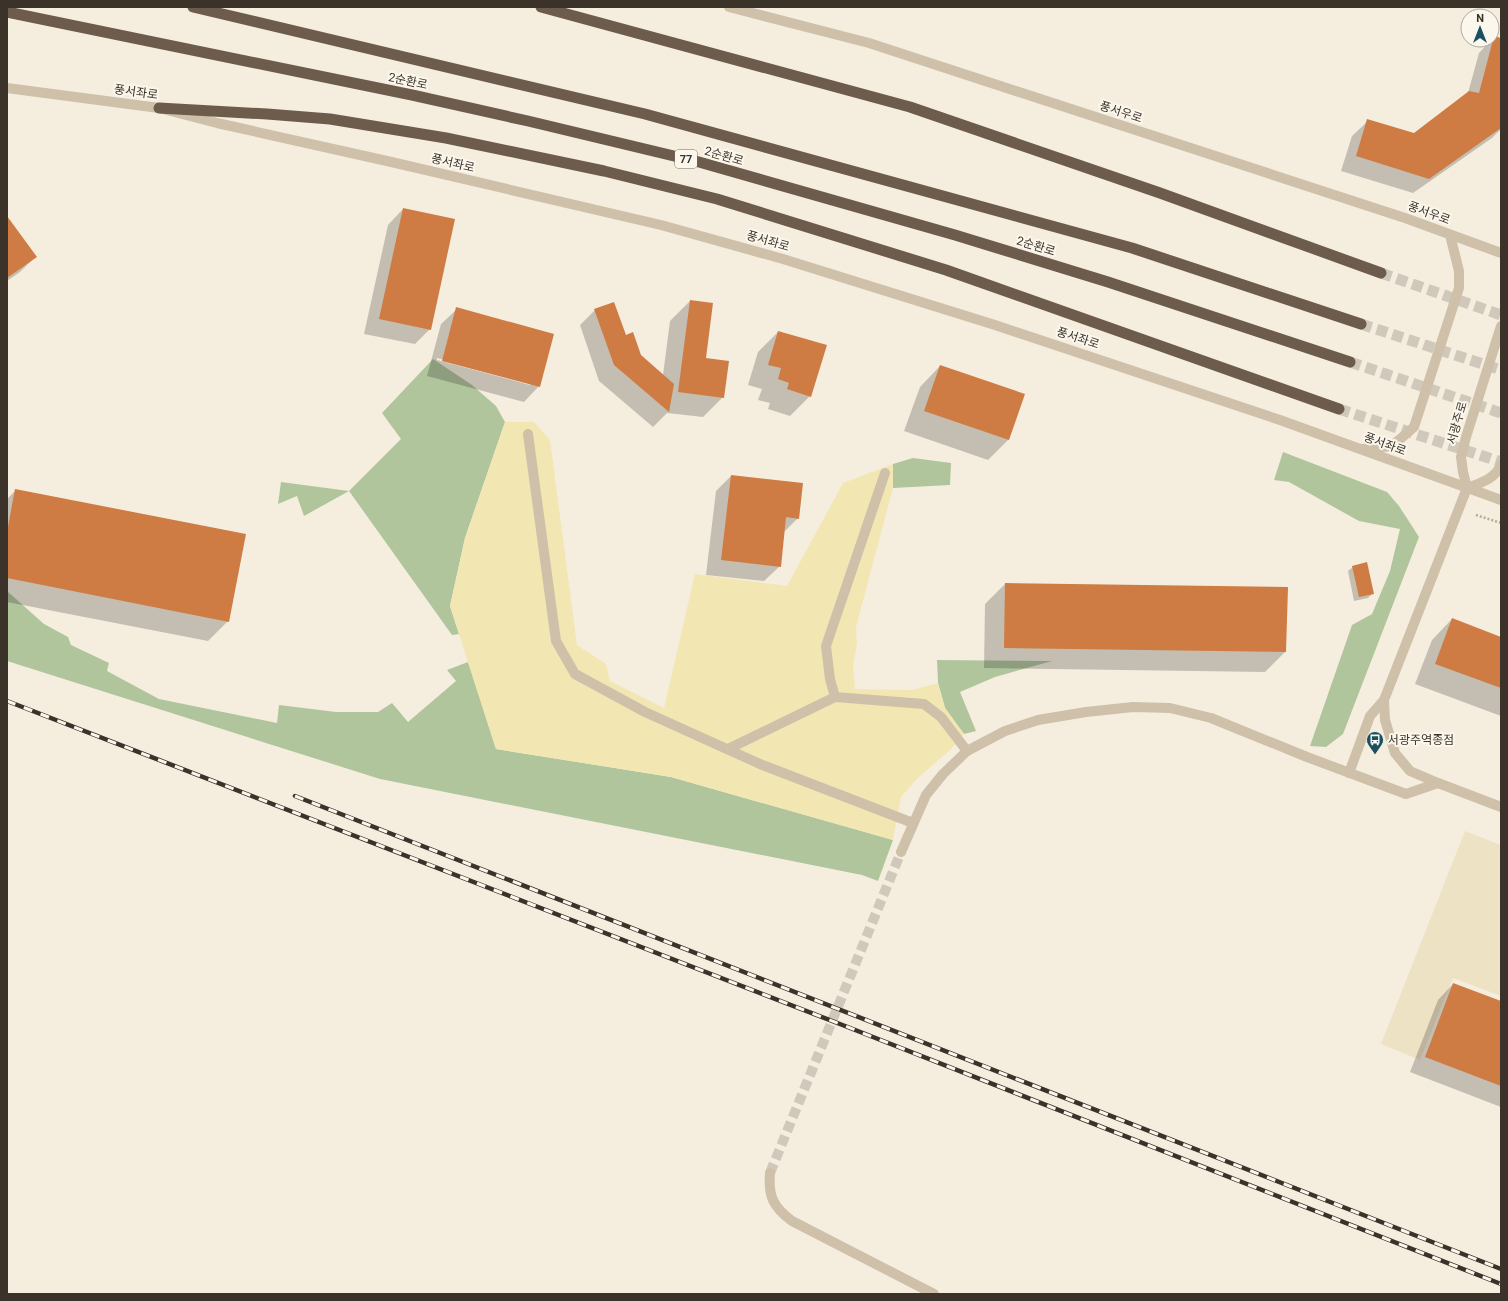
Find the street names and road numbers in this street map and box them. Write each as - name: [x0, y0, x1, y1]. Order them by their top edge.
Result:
- street label: 2순환로: [387, 70, 429, 92]
- street label: 풍서좌로: [113, 82, 159, 102]
- street label: 풍서우로: [1098, 99, 1144, 125]
- street label: 2순환로: [703, 144, 745, 168]
- road number: 77: [675, 150, 697, 168]
- street label: 풍서좌로: [430, 151, 476, 175]
- street label: 풍서우로: [1406, 199, 1452, 227]
- street label: 풍서좌로: [745, 228, 791, 254]
- street label: 2순환로: [1015, 233, 1057, 259]
- street label: 풍서좌로: [1055, 325, 1101, 351]
- street label: 서광주로: [1444, 400, 1470, 446]
- street label: 풍서좌로: [1362, 430, 1408, 458]

